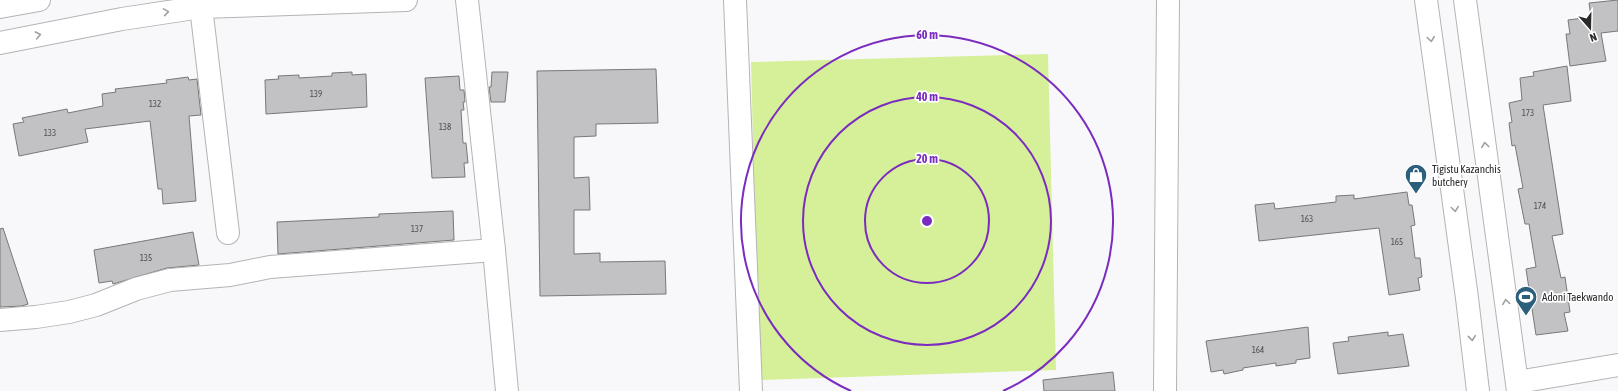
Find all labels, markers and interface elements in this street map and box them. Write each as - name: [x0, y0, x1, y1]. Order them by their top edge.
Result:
- one-way arrow: [163, 8, 169, 17]
- north arrow: [1570, 8, 1610, 48]
- text: 60 m: [916, 28, 938, 42]
- one-way arrow: [35, 31, 41, 40]
- text: N: [1588, 31, 1599, 44]
- one-way arrow: [1426, 36, 1435, 42]
- house number: 139: [310, 89, 322, 99]
- text: 40 m: [915, 90, 938, 104]
- house number: 132: [149, 99, 161, 109]
- house number: 173: [1522, 108, 1534, 118]
- house number: 138: [439, 122, 451, 132]
- house number: 133: [44, 128, 56, 138]
- one-way arrow: [1481, 142, 1490, 148]
- text: 20 m: [916, 152, 938, 166]
- shop icon: Tigistu Kazanchis butchery: [1403, 162, 1429, 195]
- place label: Tigistu Kazanchis butchery: [1432, 163, 1501, 188]
- house number: 174: [1534, 201, 1546, 211]
- one-way arrow: [1450, 206, 1459, 212]
- centre of rings: [920, 214, 934, 228]
- house number: 163: [1301, 214, 1313, 224]
- house number: 137: [411, 224, 423, 234]
- house number: 165: [1391, 237, 1403, 247]
- house number: 135: [140, 253, 152, 263]
- sports icon: Adoni Taekwando: [1513, 284, 1539, 317]
- place label: Adoni Taekwando: [1542, 291, 1613, 303]
- one-way arrow: [1502, 299, 1511, 305]
- one-way arrow: [1467, 335, 1476, 341]
- house number: 164: [1252, 345, 1264, 355]

